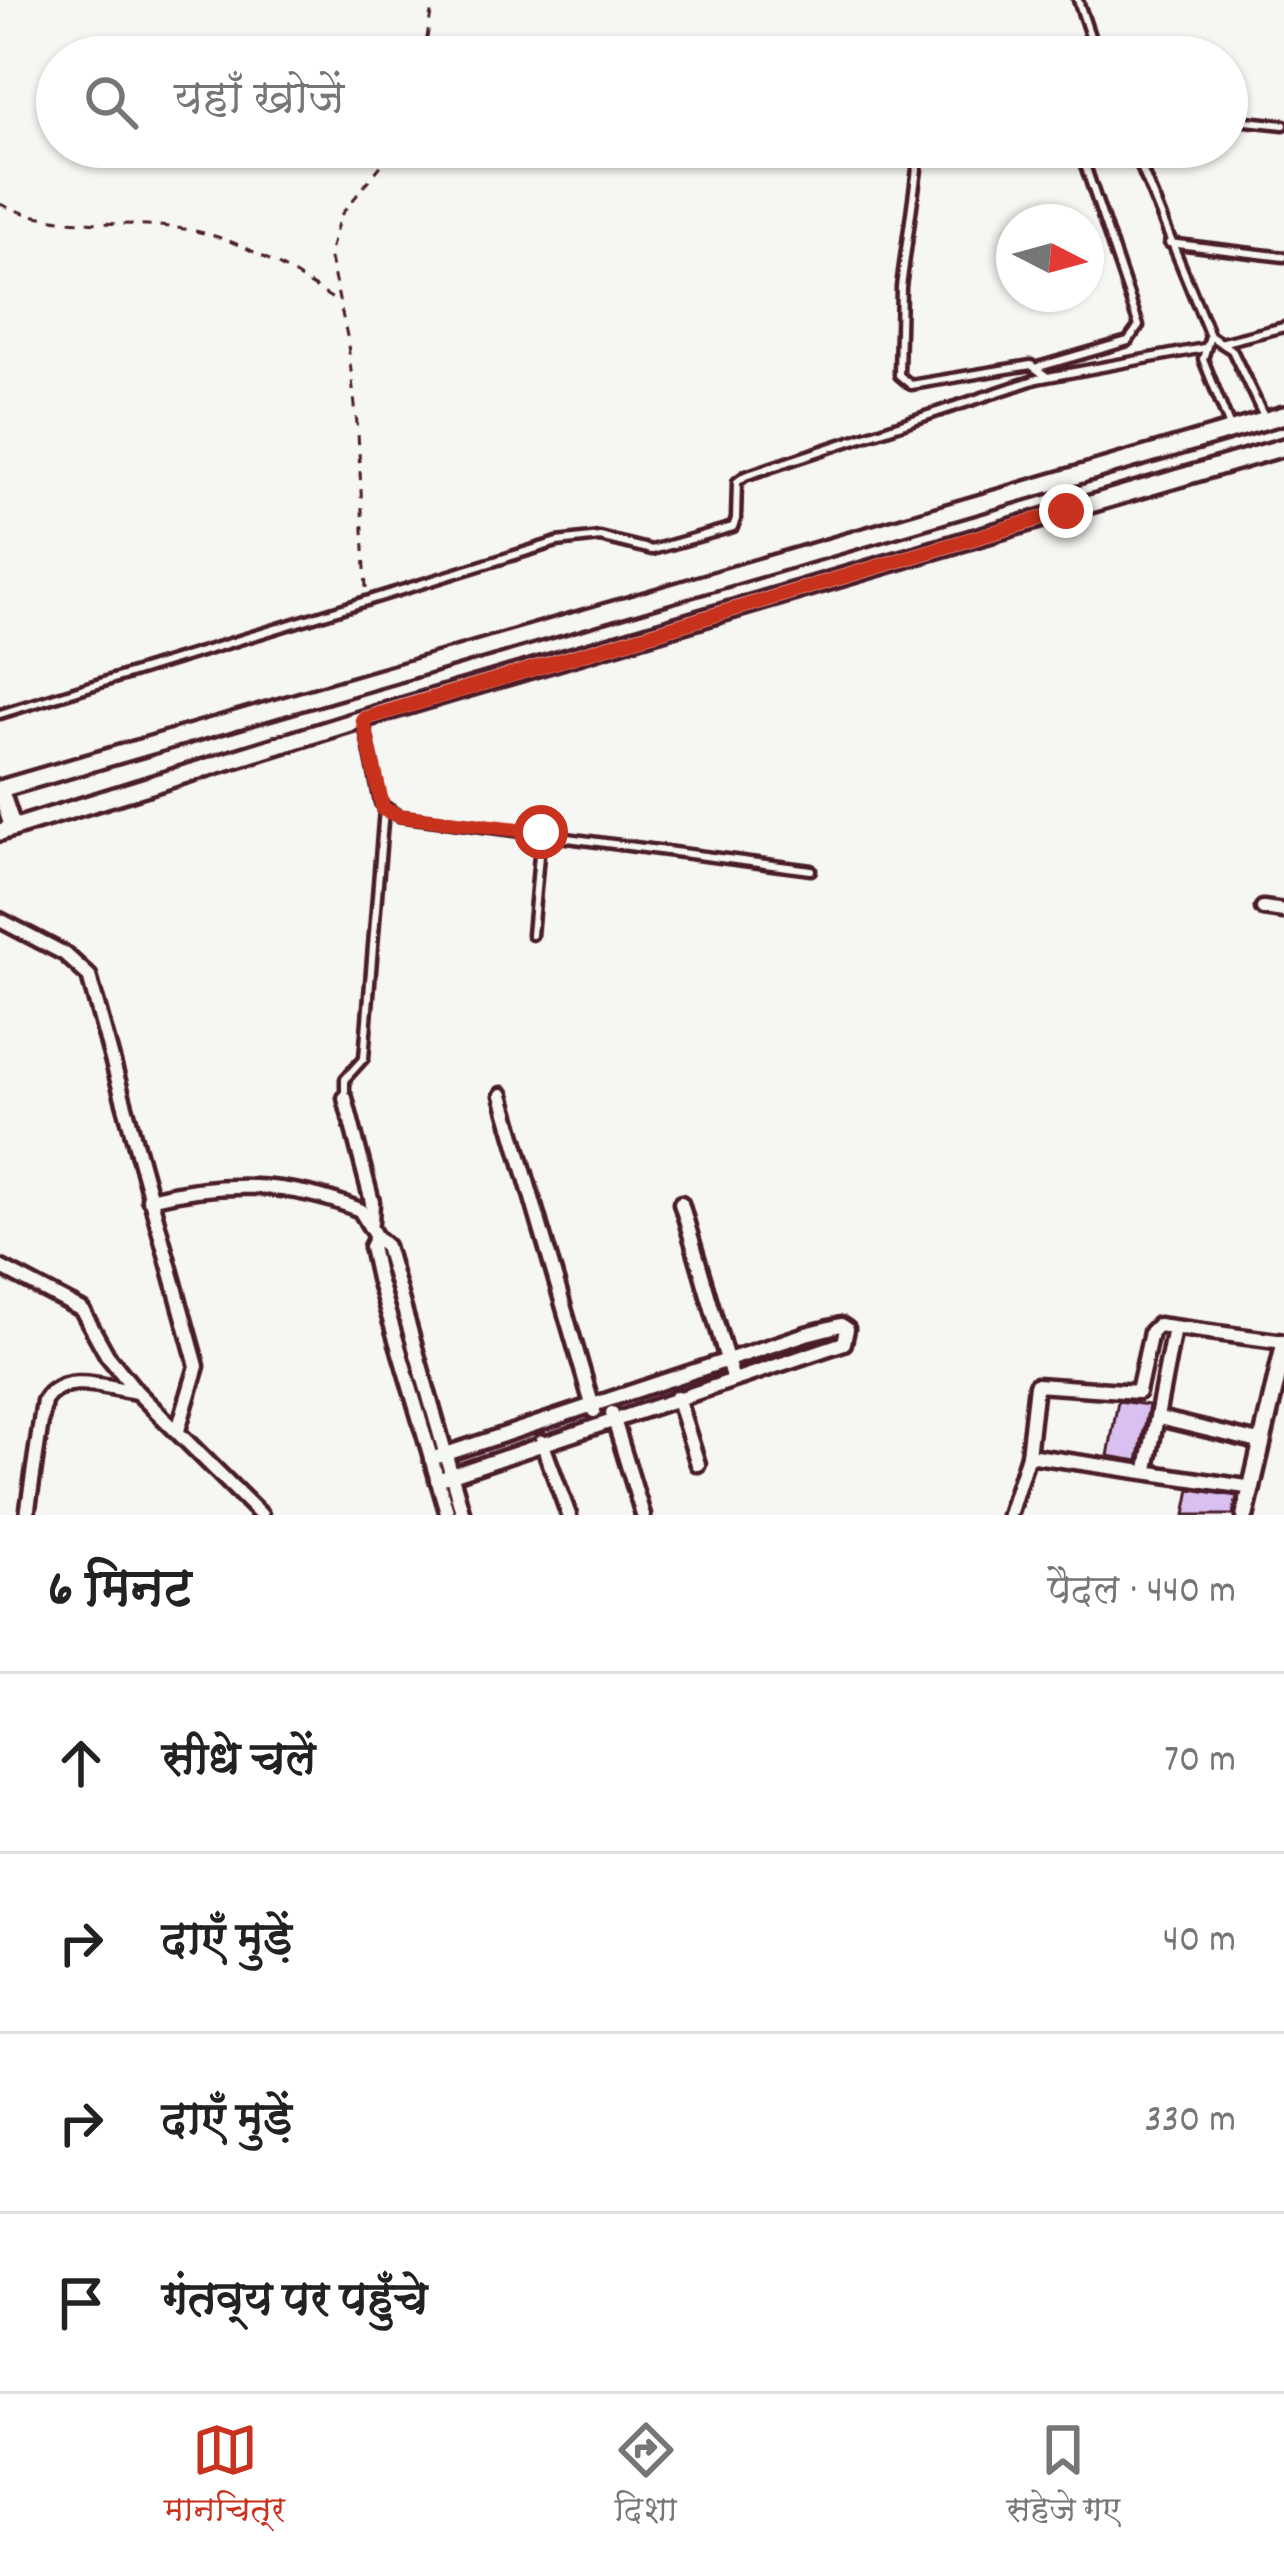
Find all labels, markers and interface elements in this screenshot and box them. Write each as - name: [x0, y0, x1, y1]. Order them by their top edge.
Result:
- search box: [36, 36, 1248, 168]
- icon: search: [78, 69, 144, 135]
- text: यहाँ खोजें: [174, 70, 344, 134]
- north arrow: [996, 204, 1104, 312]
- route end: [1039, 484, 1093, 538]
- route start: [514, 805, 568, 859]
- text: 6 मिनट: [48, 1557, 192, 1629]
- text: पैदल · 440 m: [1047, 1566, 1236, 1621]
- icon: ahead: [48, 1730, 114, 1796]
- text: सीधे चलें: [162, 1731, 316, 1795]
- text: 70 m: [1164, 1735, 1236, 1790]
- icon: right: [48, 1910, 114, 1976]
- text: दाएँ मुड़ें: [162, 1911, 292, 1975]
- text: 40 m: [1163, 1915, 1236, 1970]
- icon: right: [48, 2090, 114, 2156]
- text: दाएँ मुड़ें: [162, 2091, 292, 2155]
- text: 330 m: [1144, 2095, 1236, 2150]
- icon: arrive: [48, 2270, 114, 2336]
- text: गंतव्य पर पहुँचे: [162, 2271, 428, 2335]
- tab: मानचित्र: [164, 2417, 285, 2536]
- tab: दिशा: [613, 2417, 679, 2536]
- tab: सहेजे गए: [1006, 2417, 1120, 2536]

